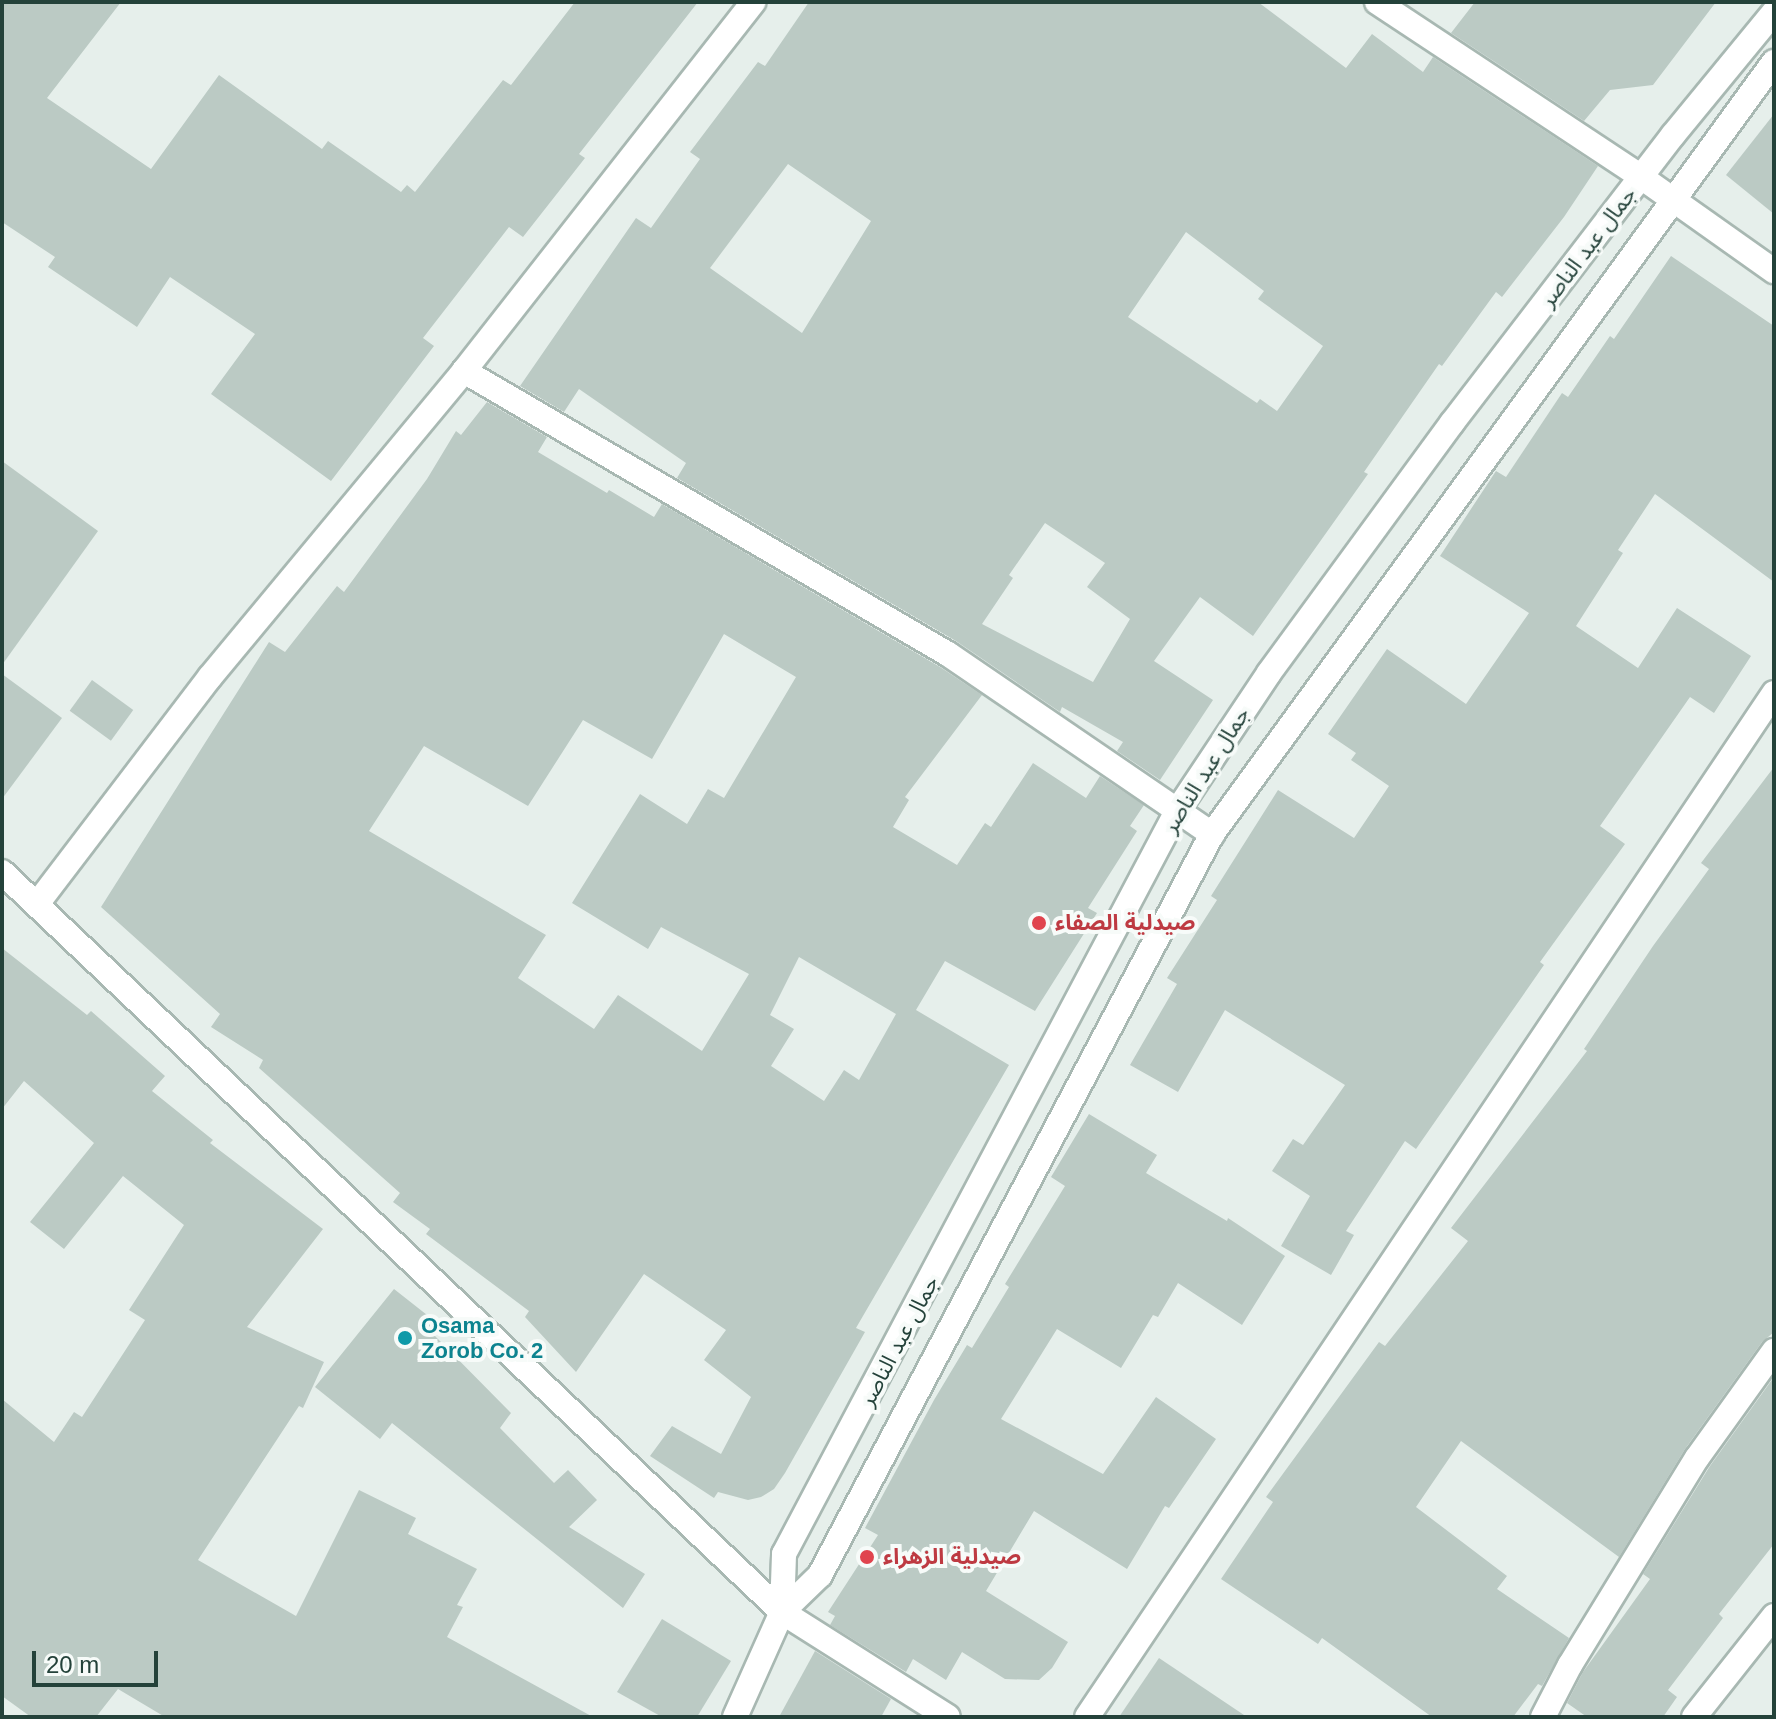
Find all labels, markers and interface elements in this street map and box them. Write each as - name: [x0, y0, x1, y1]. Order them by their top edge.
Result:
- street label: جمال عبد الناصر: [1534, 182, 1642, 312]
- street label: جمال عبد الناصر: [1157, 702, 1255, 838]
- place label: صيدلية الصفاء: [1055, 910, 1195, 936]
- marker: صيدلية الصفاء: [1030, 914, 1048, 932]
- street label: جمال عبد الناصر: [854, 1272, 944, 1410]
- place label: Osama Zorob Co. 2: [421, 1312, 543, 1364]
- marker: Osama Zorob Co. 2: [396, 1329, 414, 1347]
- place label: صيدلية الزهراء: [883, 1544, 1021, 1570]
- marker: صيدلية الزهراء: [858, 1548, 876, 1566]
- scale bar: [36, 1635, 162, 1685]
- text: 20 m: [46, 1651, 99, 1678]

